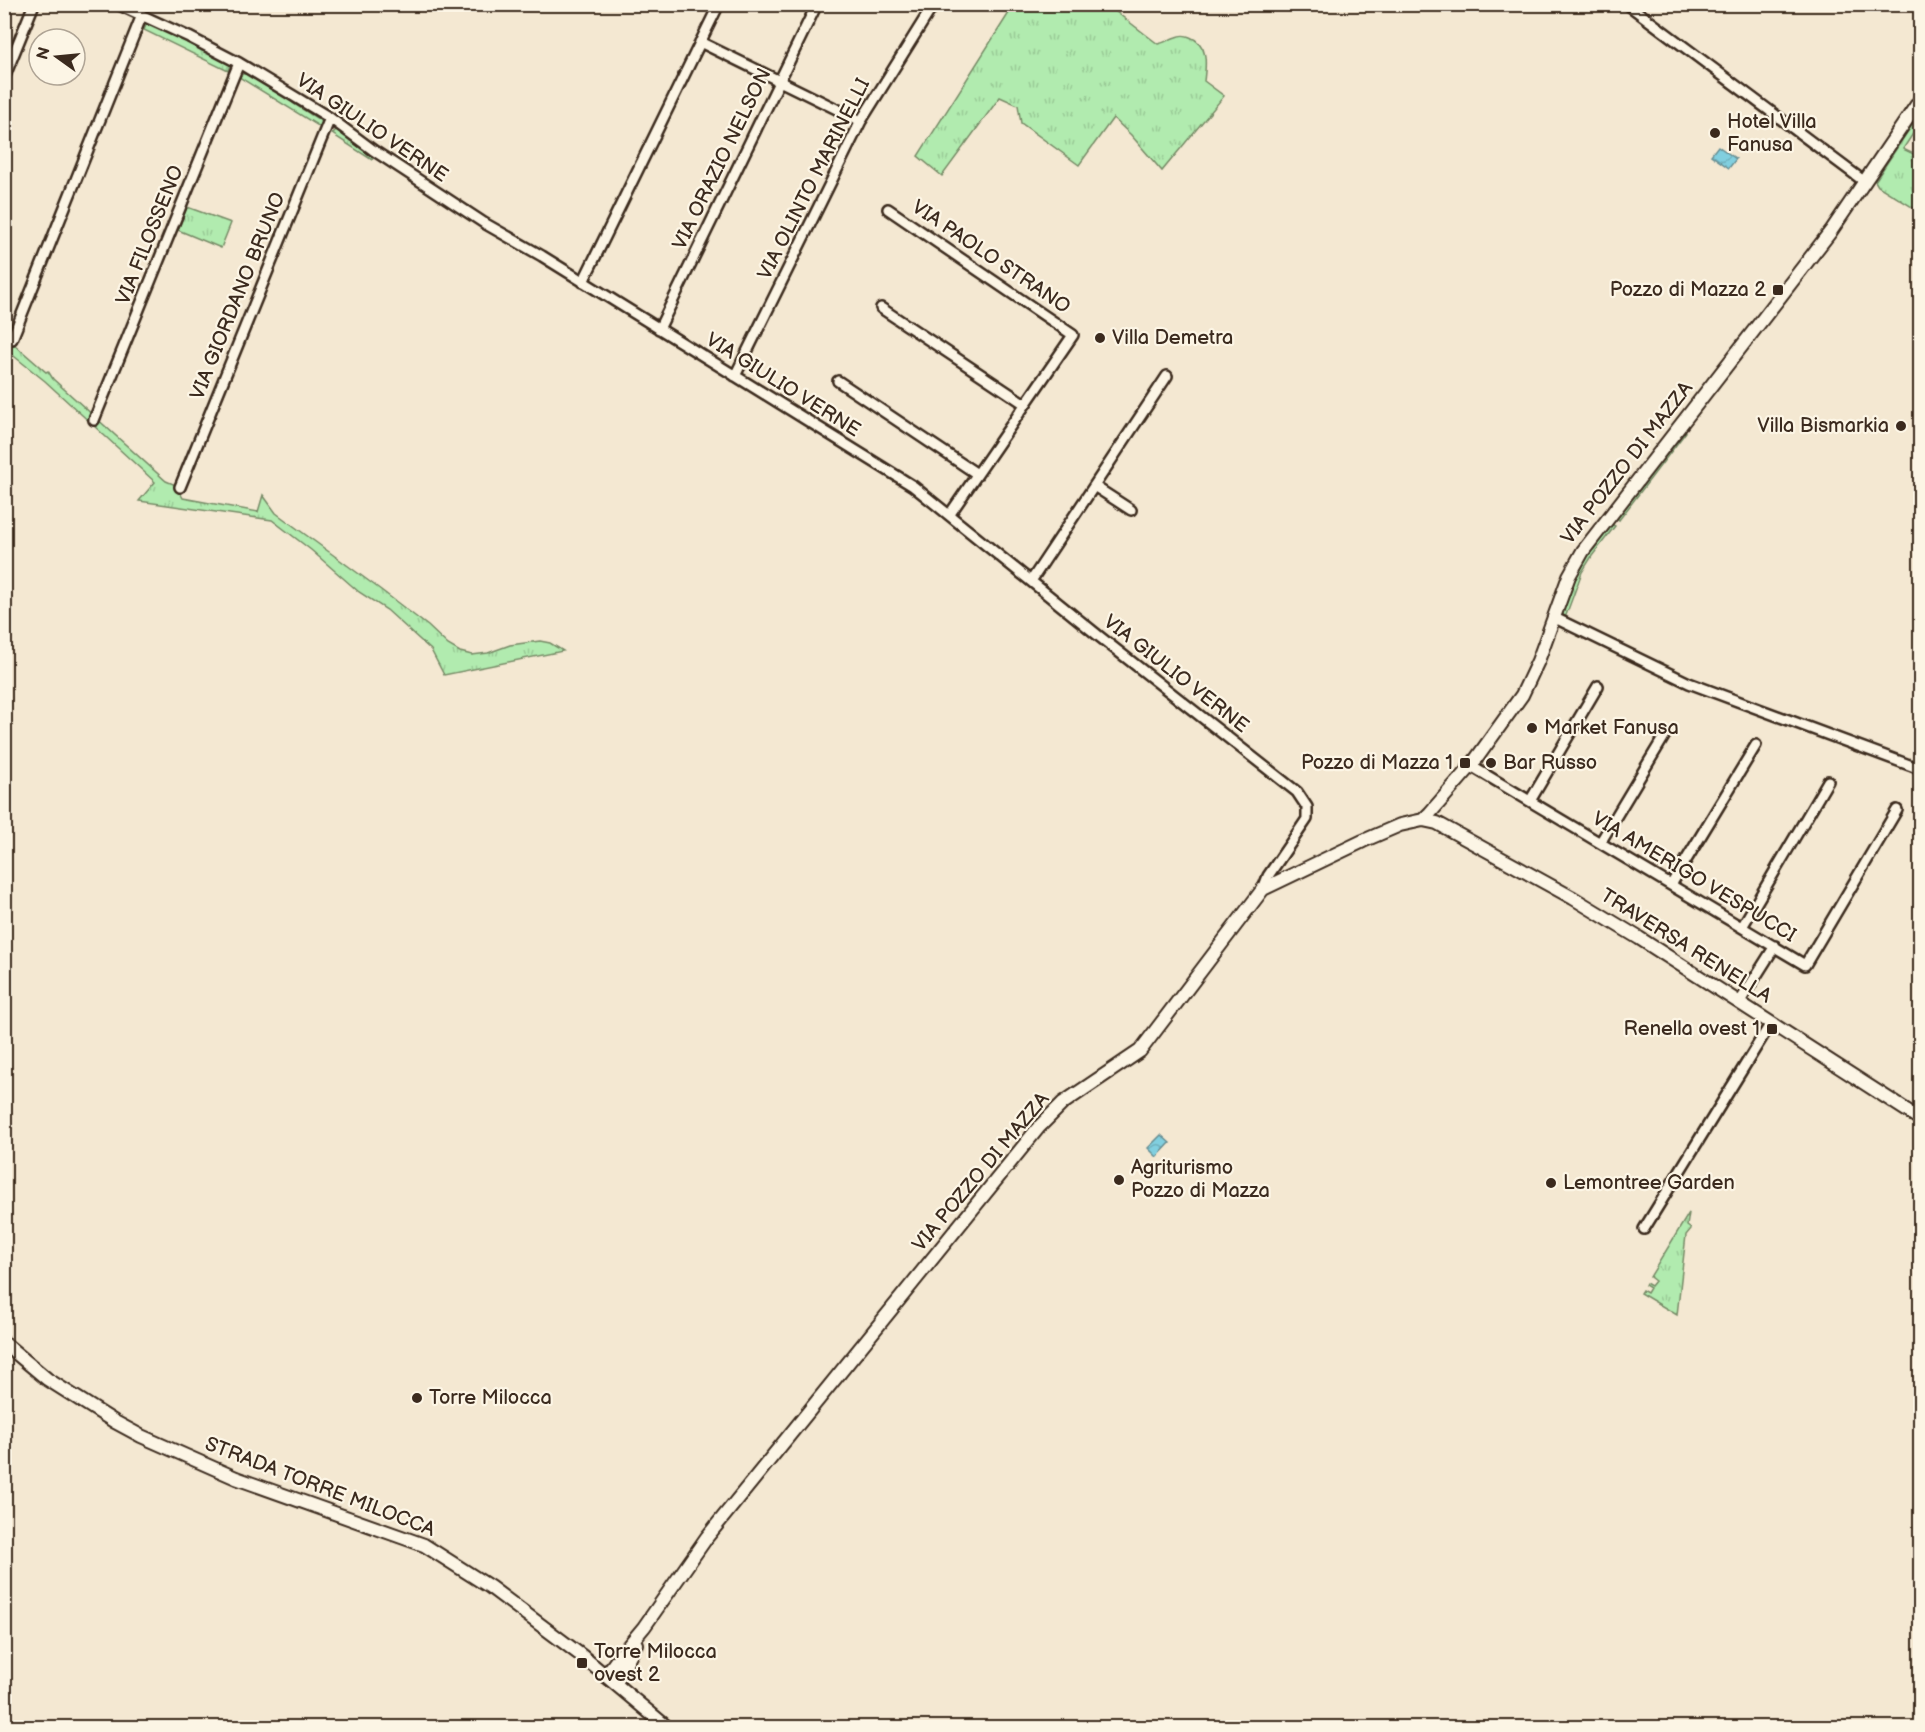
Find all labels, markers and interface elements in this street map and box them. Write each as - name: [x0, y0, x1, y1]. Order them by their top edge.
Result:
- north arrow: [27, 27, 87, 87]
- text: N: [33, 45, 55, 62]
- street label: VIA ORAZIO NELSON: [668, 64, 776, 254]
- street label: VIA GIULIO VERNE: [292, 68, 452, 188]
- street label: VIA OLINTO MARINELLI: [753, 74, 875, 284]
- place label: Hotel Villa Fanusa: [1727, 110, 1817, 157]
- marker: Hotel Villa Fanusa: [1708, 126, 1722, 140]
- street label: VIA FILOSSENO: [111, 162, 189, 308]
- street label: VIA GIORDANO BRUNO: [185, 189, 291, 403]
- street label: VIA PAOLO STRANO: [907, 195, 1075, 319]
- place label: Pozzo di Mazza 2: [1610, 278, 1766, 302]
- marker: Pozzo di Mazza 2: [1771, 283, 1785, 297]
- place label: Villa Demetra: [1112, 326, 1233, 350]
- street label: VIA GIULIO VERNE: [701, 328, 865, 442]
- marker: Villa Demetra: [1093, 331, 1107, 345]
- street label: VIA POZZO DI MAZZA: [1556, 376, 1699, 549]
- place label: Villa Bismarkia: [1757, 414, 1889, 438]
- marker: Villa Bismarkia: [1894, 419, 1908, 433]
- street label: VIA GIULIO VERNE: [1099, 610, 1253, 738]
- place label: Market Fanusa: [1544, 716, 1679, 740]
- marker: Market Fanusa: [1525, 721, 1539, 735]
- place label: Pozzo di Mazza 1: [1301, 751, 1453, 775]
- place label: Bar Russo: [1503, 751, 1597, 775]
- marker: Pozzo di Mazza 1: [1458, 756, 1472, 770]
- marker: Bar Russo: [1484, 756, 1498, 770]
- street label: VIA AMERIGO VESPUCCI: [1588, 807, 1800, 947]
- street label: TRAVERSA RENELLA: [1596, 884, 1777, 1009]
- place label: Renella ovest 1: [1624, 1017, 1760, 1041]
- marker: Renella ovest 1: [1765, 1022, 1779, 1036]
- street label: VIA POZZO DI MAZZA: [908, 1087, 1055, 1256]
- place label: Agriturismo Pozzo di Mazza: [1131, 1156, 1270, 1203]
- place label: Lemontree Garden: [1563, 1171, 1735, 1195]
- marker: Agriturismo Pozzo di Mazza: [1112, 1173, 1126, 1187]
- marker: Lemontree Garden: [1544, 1176, 1558, 1190]
- place label: Torre Milocca: [429, 1386, 552, 1410]
- marker: Torre Milocca: [410, 1391, 424, 1405]
- street label: STRADA TORRE MILOCCA: [202, 1432, 439, 1542]
- place label: Torre Milocca ovest 2: [594, 1640, 717, 1687]
- marker: Torre Milocca ovest 2: [575, 1656, 589, 1670]

